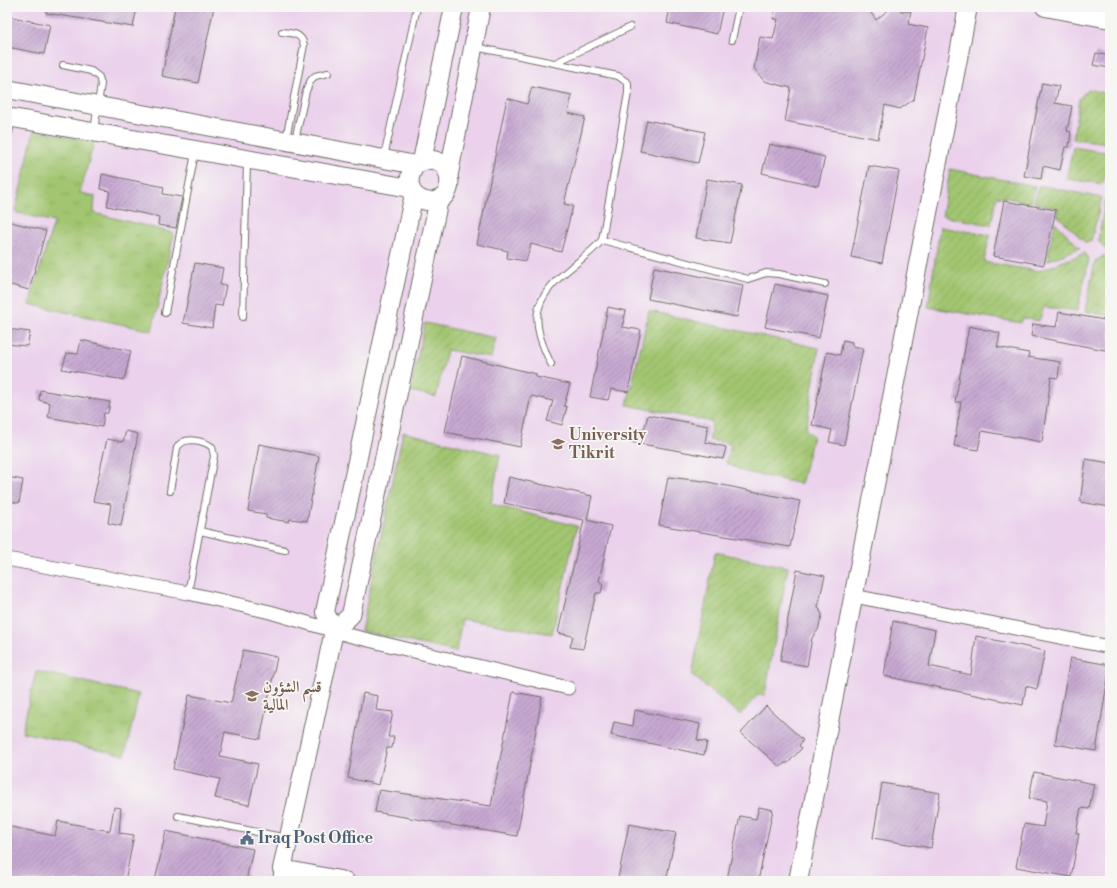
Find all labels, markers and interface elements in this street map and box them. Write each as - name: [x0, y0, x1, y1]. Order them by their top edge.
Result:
- place label: University Tikrit: [569, 425, 647, 463]
- school or university icon: University Tikrit: [550, 436, 566, 452]
- place label: قسم الشؤون المالية: [263, 677, 322, 715]
- school or university icon: قسم الشؤون المالية: [244, 688, 260, 704]
- place label: Iraq Post Office: [258, 828, 374, 848]
- public building icon: Iraq Post Office: [239, 830, 255, 846]

